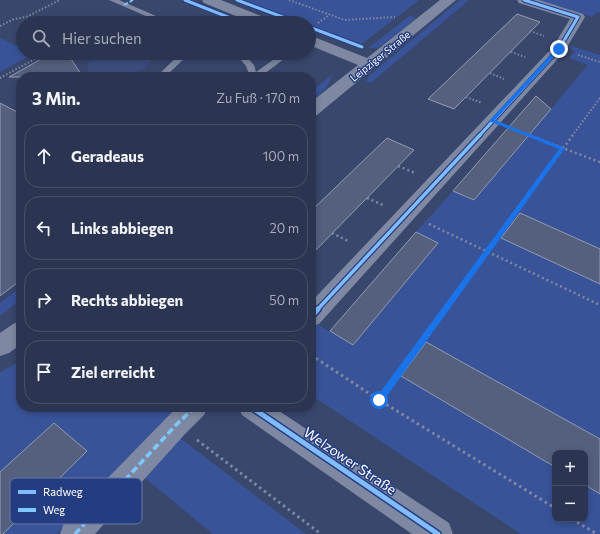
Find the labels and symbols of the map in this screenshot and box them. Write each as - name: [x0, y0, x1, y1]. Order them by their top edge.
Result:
- street label: Leipziger Straße: [348, 28, 412, 84]
- route end: [550, 40, 568, 58]
- route start: [370, 391, 388, 409]
- street label: Welzower Straße: [301, 423, 400, 498]
- legend: [10, 478, 142, 524]
- text: Radweg: [43, 485, 83, 498]
- text: Weg: [43, 503, 65, 516]

